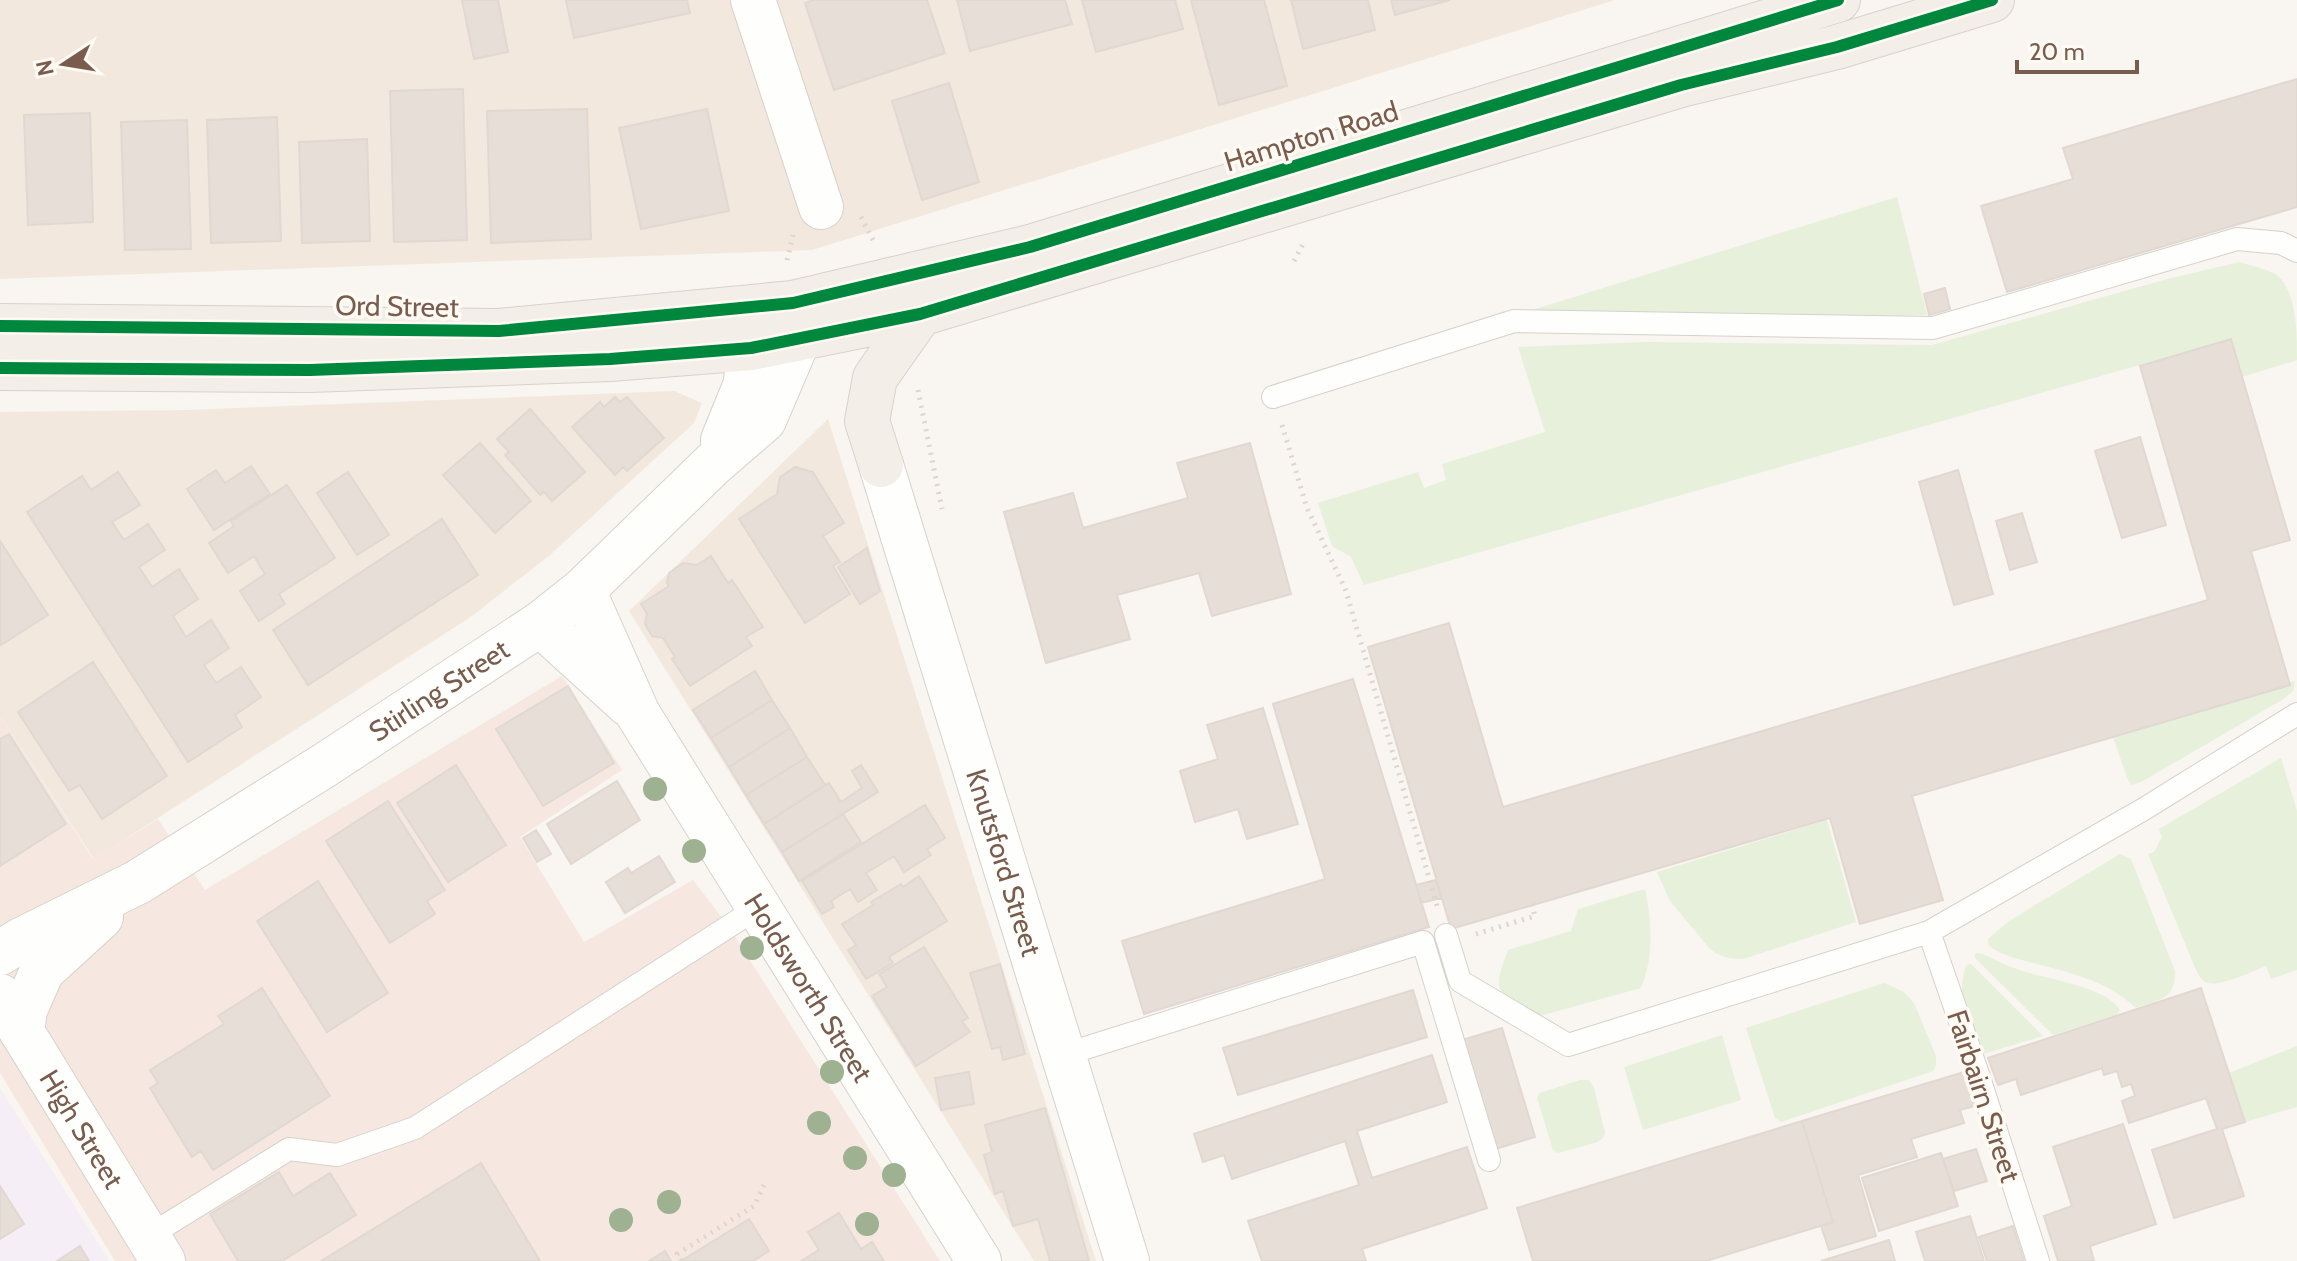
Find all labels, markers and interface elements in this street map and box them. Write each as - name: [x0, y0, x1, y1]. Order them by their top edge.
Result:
- north arrow: [24, 24, 104, 104]
- scale bar: [2017, 24, 2137, 74]
- text: 20 m: [2029, 37, 2085, 66]
- text: N: [30, 58, 60, 78]
- street label: Hampton Road: [1220, 93, 1402, 179]
- street label: Ord Street: [335, 288, 459, 324]
- street label: Stirling Street: [362, 632, 515, 749]
- street label: Knutsford Street: [959, 765, 1049, 960]
- street label: Holdsworth Street: [737, 887, 880, 1088]
- street label: Fairbairn Street: [1940, 1006, 2028, 1186]
- street label: High Street: [32, 1063, 131, 1194]

